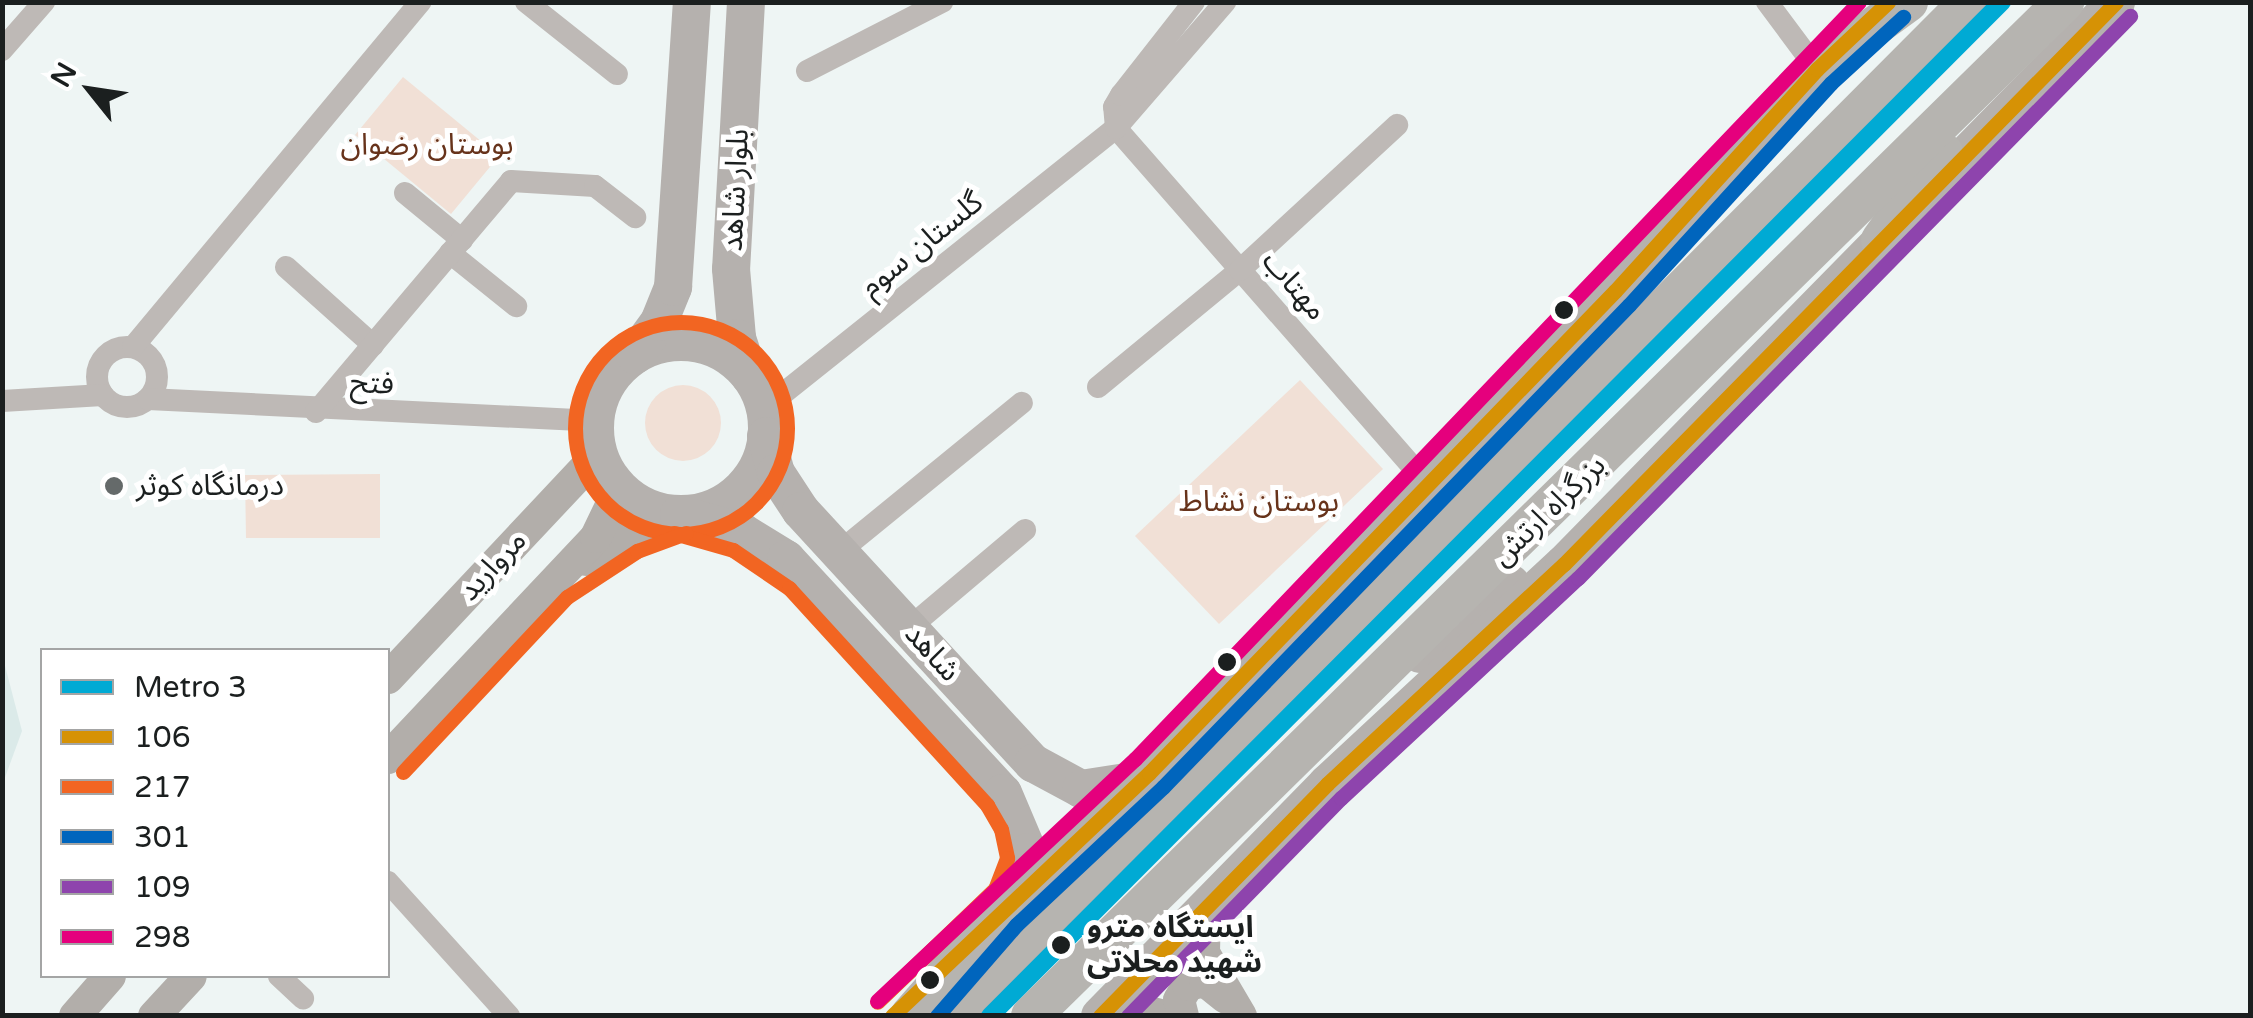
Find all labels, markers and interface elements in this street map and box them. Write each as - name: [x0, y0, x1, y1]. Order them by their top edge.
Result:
- north arrow: [40, 40, 140, 140]
- text: N: [44, 57, 84, 93]
- park label: بوستان رضوان: [340, 127, 514, 163]
- street label: بلوار شاهد: [715, 128, 757, 252]
- street label: گلستان سوم: [853, 185, 991, 305]
- street label: مهتاب: [1254, 244, 1334, 328]
- unlabelled marker: [1554, 300, 1574, 320]
- street label: فتح: [349, 365, 395, 403]
- street label: بزرگراه ارتش: [1484, 448, 1614, 574]
- place label: درمانگاه کوثر: [136, 468, 284, 504]
- marker: درمانگاه کوثر: [101, 473, 127, 499]
- park label: بوستان نشاط: [1179, 484, 1339, 520]
- street label: مروارید: [451, 523, 535, 609]
- street label: شاهد: [897, 617, 967, 689]
- legend: [40, 648, 390, 978]
- unlabelled marker: [1217, 652, 1237, 672]
- text: Metro 3: [134, 669, 247, 706]
- text: 106: [134, 719, 191, 756]
- text: 217: [134, 769, 191, 806]
- text: 301: [134, 819, 191, 856]
- text: 109: [134, 869, 191, 906]
- place label: ایستگاه مترو شهید محلاتی: [1087, 910, 1262, 980]
- text: 298: [134, 919, 191, 956]
- marker: ایستگاه مترو شهید محلاتی: [1044, 928, 1078, 962]
- unlabelled marker: [920, 970, 940, 990]

